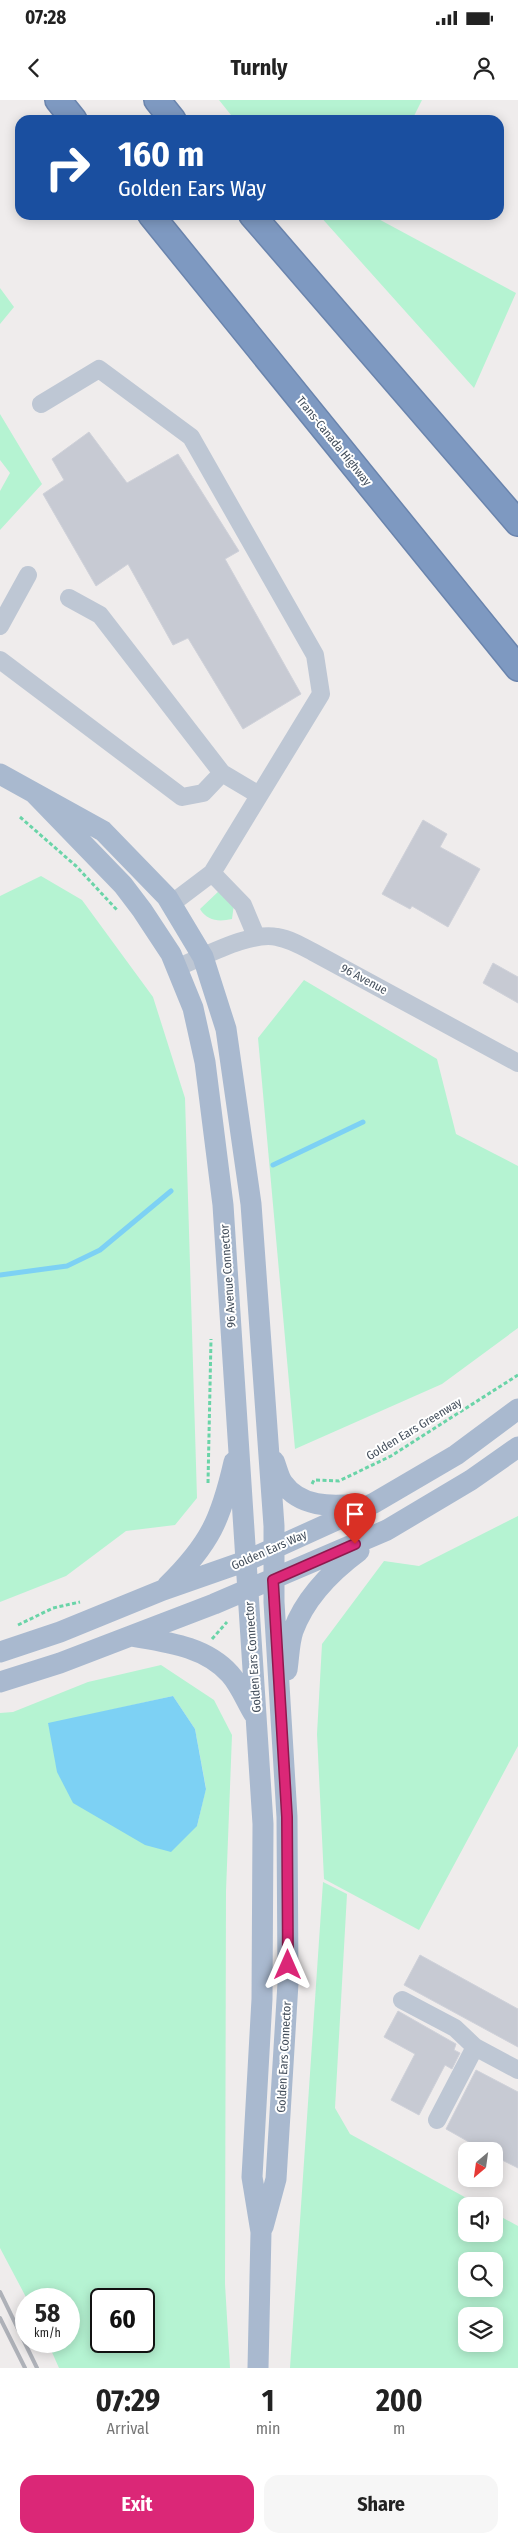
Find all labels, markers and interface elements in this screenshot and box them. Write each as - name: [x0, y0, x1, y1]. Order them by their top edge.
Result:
- text: 07:28: [25, 6, 66, 29]
- icon: back: [20, 54, 48, 82]
- text: Turnly: [230, 54, 288, 81]
- icon: person: [470, 54, 498, 82]
- text: 160 m: [118, 133, 204, 175]
- icon: right: [35, 135, 100, 200]
- text: Golden Ears Way: [118, 175, 266, 202]
- street label: Trans-Canada Highway: [294, 394, 375, 489]
- street label: 96 Avenue: [338, 961, 390, 997]
- street label: 96 Avenue Connector: [217, 1223, 239, 1328]
- street label: Golden Ears Greenway: [364, 1395, 465, 1463]
- pin: [334, 1493, 376, 1544]
- icon: arrive: [341, 1500, 369, 1528]
- street label: Golden Ears Way: [229, 1527, 309, 1573]
- street label: Golden Ears Connector: [242, 1600, 264, 1713]
- position arrow: [261, 1938, 313, 1990]
- street label: Golden Ears Connector: [274, 2000, 294, 2113]
- north arrow: [458, 2142, 502, 2188]
- map controls: [458, 2142, 503, 2352]
- button: sound: [458, 2197, 503, 2242]
- button: search: [458, 2252, 503, 2297]
- speed limit sign: 60: [90, 2288, 155, 2353]
- text: 58: [35, 2299, 60, 2329]
- button: layers: [458, 2307, 503, 2352]
- text: km/h: [34, 2326, 61, 2340]
- text: 07:29: [95, 2383, 160, 2419]
- text: 1: [262, 2383, 274, 2419]
- text: 200: [376, 2383, 423, 2419]
- text: Arrival: [107, 2419, 149, 2438]
- text: min: [256, 2419, 280, 2438]
- text: m: [393, 2419, 405, 2438]
- button: Exit: [20, 2475, 254, 2533]
- button: Share: [264, 2475, 498, 2533]

